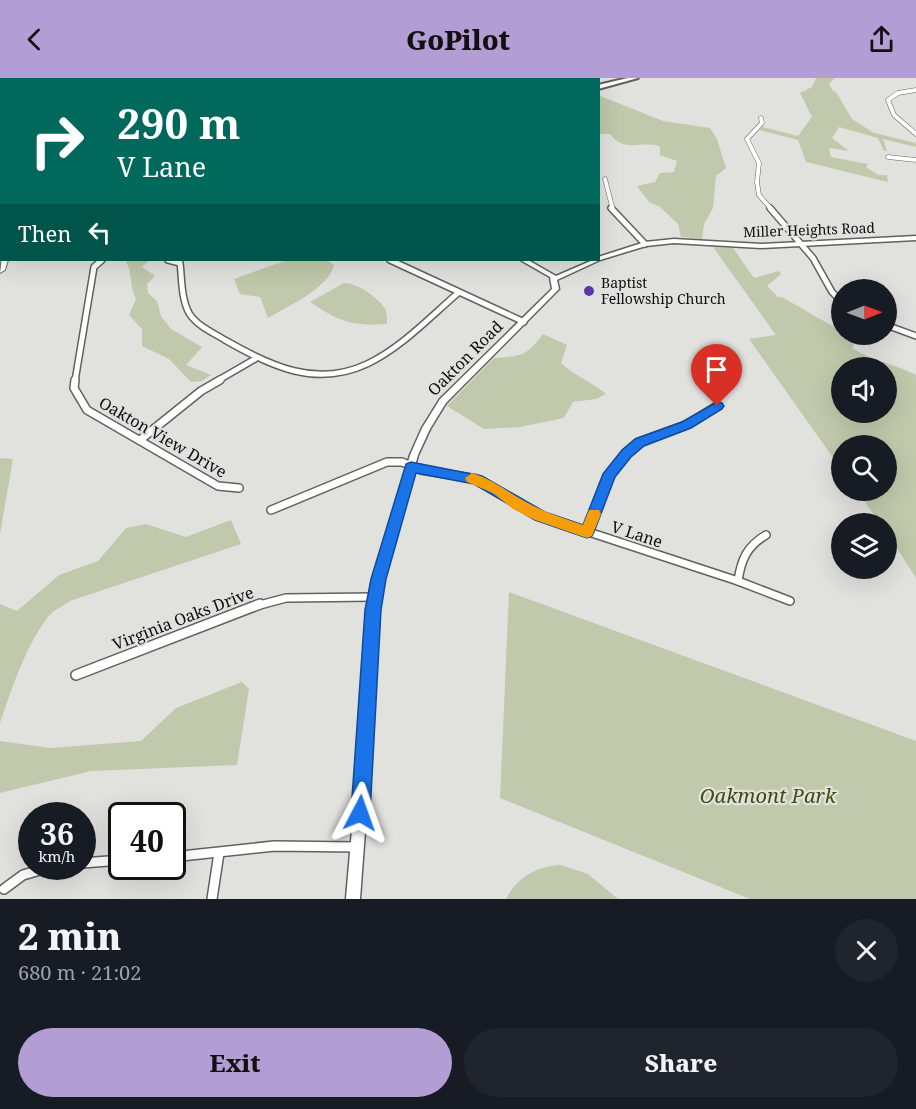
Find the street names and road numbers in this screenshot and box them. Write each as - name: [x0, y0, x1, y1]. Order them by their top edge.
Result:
- street label: Miller Heights Road: [743, 218, 876, 241]
- street label: Oakton Road: [423, 315, 508, 400]
- street label: Oakton View Drive: [95, 391, 231, 483]
- street label: V Lane: [608, 515, 666, 553]
- street label: Virginia Oaks Drive: [109, 581, 257, 655]

